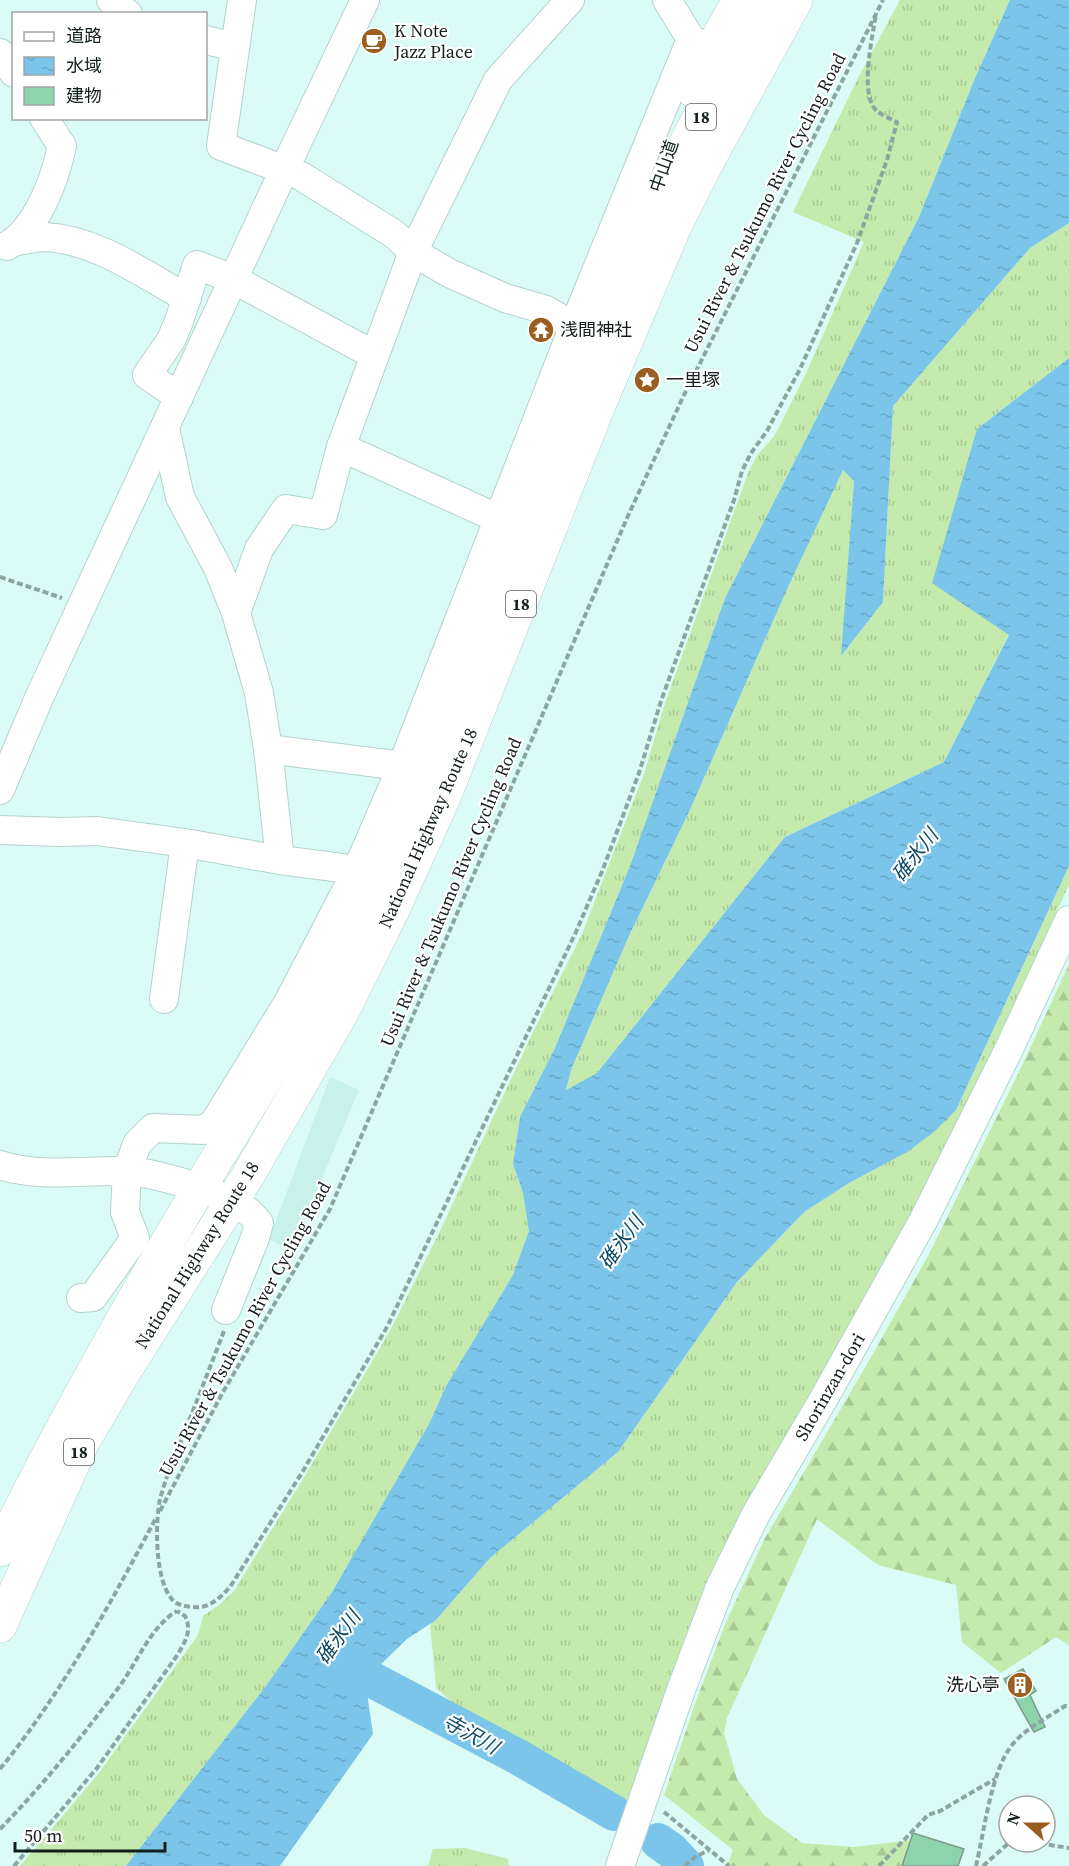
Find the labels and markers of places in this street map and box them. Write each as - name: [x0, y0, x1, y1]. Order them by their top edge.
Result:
- place label: K Note Jazz Place: [393, 18, 473, 64]
- cafe icon: K Note Jazz Place: [359, 26, 389, 56]
- temple icon: 浅間神社: [526, 315, 556, 345]
- place label: 浅間神社: [560, 317, 632, 342]
- place icon: 一里塚: [632, 365, 662, 395]
- place label: 一里塚: [666, 367, 720, 392]
- building icon: 洗心亭: [1005, 1670, 1035, 1700]
- place label: 洗心亭: [946, 1672, 1000, 1697]

